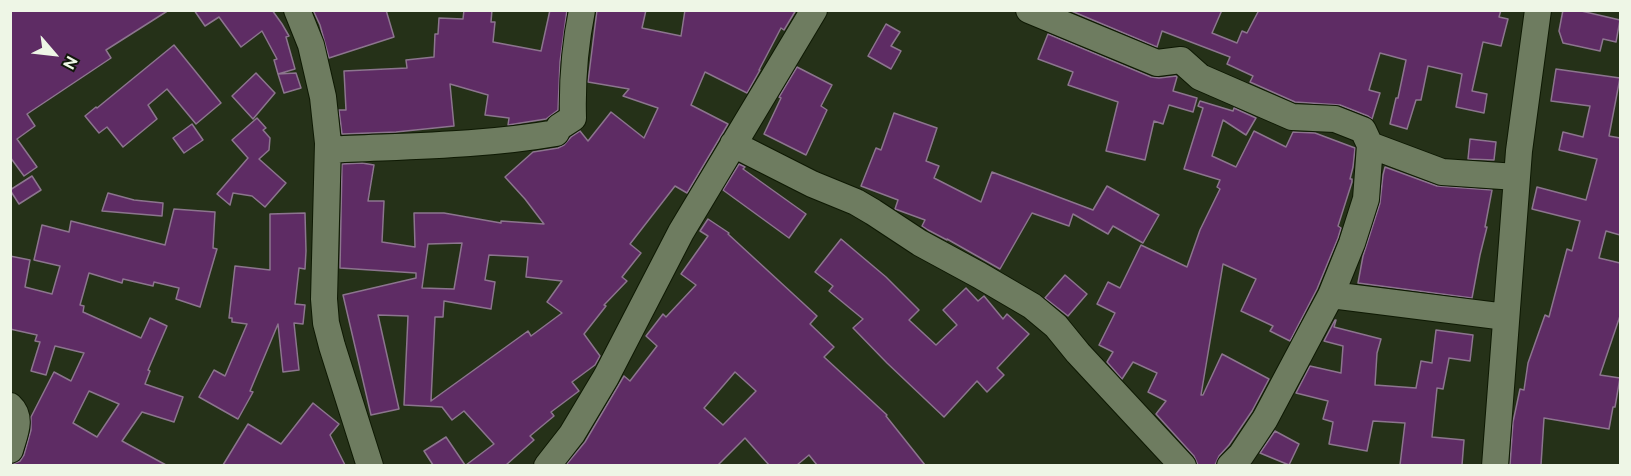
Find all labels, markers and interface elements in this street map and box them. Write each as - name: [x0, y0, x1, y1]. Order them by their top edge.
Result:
- north arrow: [24, 24, 84, 84]
- text: N: [59, 53, 82, 73]

